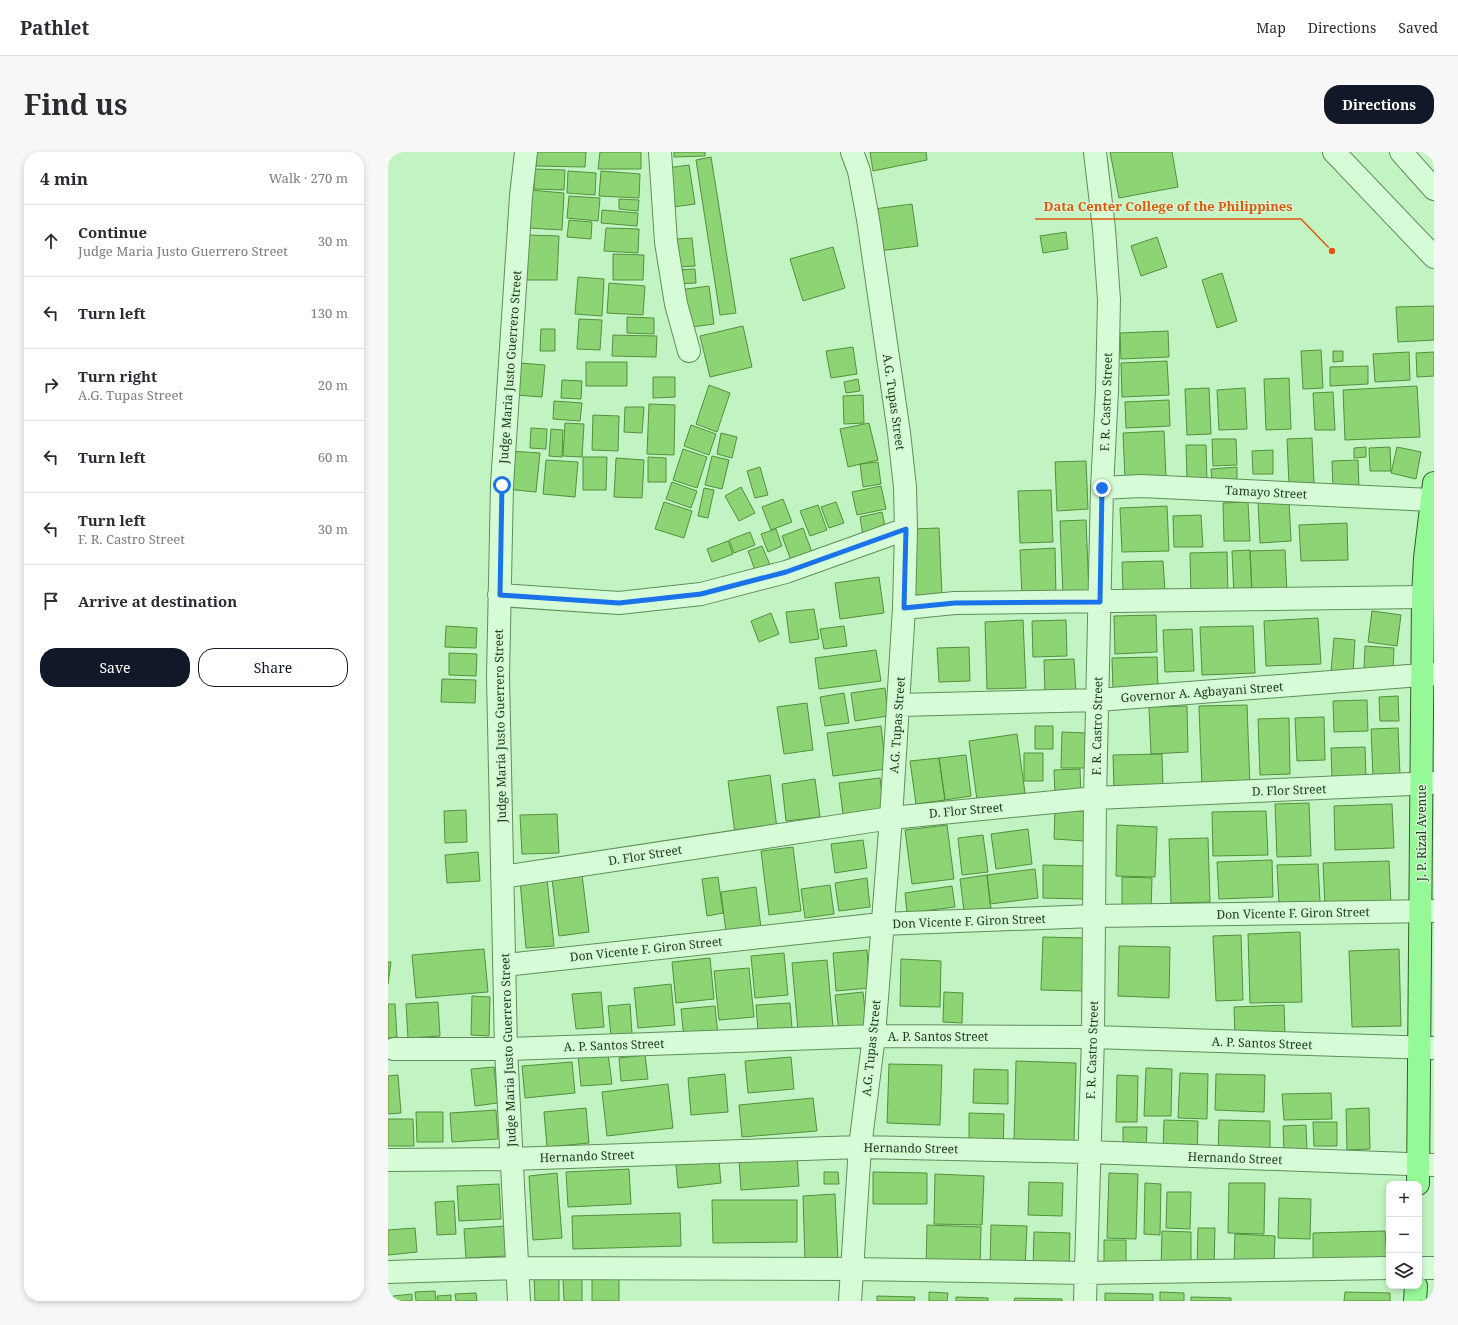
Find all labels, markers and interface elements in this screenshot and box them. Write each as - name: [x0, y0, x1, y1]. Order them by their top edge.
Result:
- text: Pathlet: [20, 15, 89, 41]
- text: Map: [1256, 18, 1286, 37]
- text: Directions: [1308, 18, 1376, 37]
- text: Saved: [1398, 18, 1438, 37]
- text: Find us: [24, 85, 128, 123]
- button: Directions: [1324, 85, 1434, 124]
- text: 4 min: [40, 167, 88, 190]
- text: Walk · 270 m: [269, 169, 348, 187]
- callout: Data Center College of the Philippines: [1035, 194, 1301, 219]
- text: Data Center College of the Philippines: [1043, 197, 1293, 215]
- text: Continue: [78, 222, 147, 242]
- icon: ahead: [40, 230, 62, 252]
- text: 30 m: [318, 232, 348, 250]
- text: Judge Maria Justo Guerrero Street: [78, 242, 288, 260]
- street label: Judge Maria Justo Guerrero Street: [495, 270, 525, 465]
- icon: left: [40, 302, 62, 324]
- text: Turn left: [78, 303, 146, 323]
- text: 130 m: [311, 304, 348, 322]
- street label: F. R. Castro Street: [1096, 352, 1116, 452]
- street label: A.G. Tupas Street: [879, 353, 909, 451]
- text: Turn right: [78, 366, 157, 386]
- icon: right: [40, 374, 62, 396]
- text: 20 m: [318, 376, 348, 394]
- text: A.G. Tupas Street: [78, 386, 183, 404]
- icon: left: [40, 446, 62, 468]
- text: Turn left: [78, 447, 146, 467]
- text: 60 m: [318, 448, 348, 466]
- route start: [493, 476, 511, 494]
- route end: [1093, 479, 1111, 497]
- street label: Tamayo Street: [1225, 481, 1307, 503]
- text: Turn left: [78, 510, 146, 530]
- icon: left: [40, 518, 62, 540]
- text: 30 m: [318, 520, 348, 538]
- text: F. R. Castro Street: [78, 530, 185, 548]
- icon: arrive: [40, 590, 62, 612]
- text: Arrive at destination: [78, 591, 237, 611]
- street label: Judge Maria Justo Guerrero Street: [490, 629, 510, 824]
- button: Save: [40, 648, 190, 687]
- button: Share: [198, 648, 348, 687]
- street label: A.G. Tupas Street: [885, 676, 909, 774]
- street label: F. R. Castro Street: [1088, 677, 1106, 775]
- street label: Governor A. Agbayani Street: [1120, 678, 1284, 706]
- street label: D. Flor Street: [1251, 780, 1327, 800]
- street label: J. P. Rizal Avenue: [1413, 785, 1430, 882]
- street label: D. Flor Street: [928, 798, 1004, 822]
- street label: D. Flor Street: [607, 841, 683, 869]
- street label: Don Vicente F. Giron Street: [1216, 903, 1370, 923]
- street label: Don Vicente F. Giron Street: [892, 910, 1046, 932]
- street label: Don Vicente F. Giron Street: [569, 933, 723, 965]
- street label: Judge Maria Justo Guerrero Street: [496, 953, 520, 1148]
- street label: A.G. Tupas Street: [857, 999, 885, 1097]
- street label: F. R. Castro Street: [1082, 1000, 1102, 1100]
- street label: A. P. Santos Street: [888, 1028, 988, 1045]
- street label: A. P. Santos Street: [1211, 1033, 1313, 1053]
- street label: A. P. Santos Street: [563, 1035, 665, 1055]
- street label: Hernando Street: [863, 1139, 959, 1157]
- street label: Hernando Street: [539, 1146, 635, 1166]
- street label: Hernando Street: [1187, 1148, 1283, 1168]
- map controls: [1386, 1181, 1422, 1289]
- button: +: [1386, 1181, 1422, 1217]
- button: −: [1386, 1217, 1422, 1253]
- button: layers: [1386, 1253, 1422, 1289]

